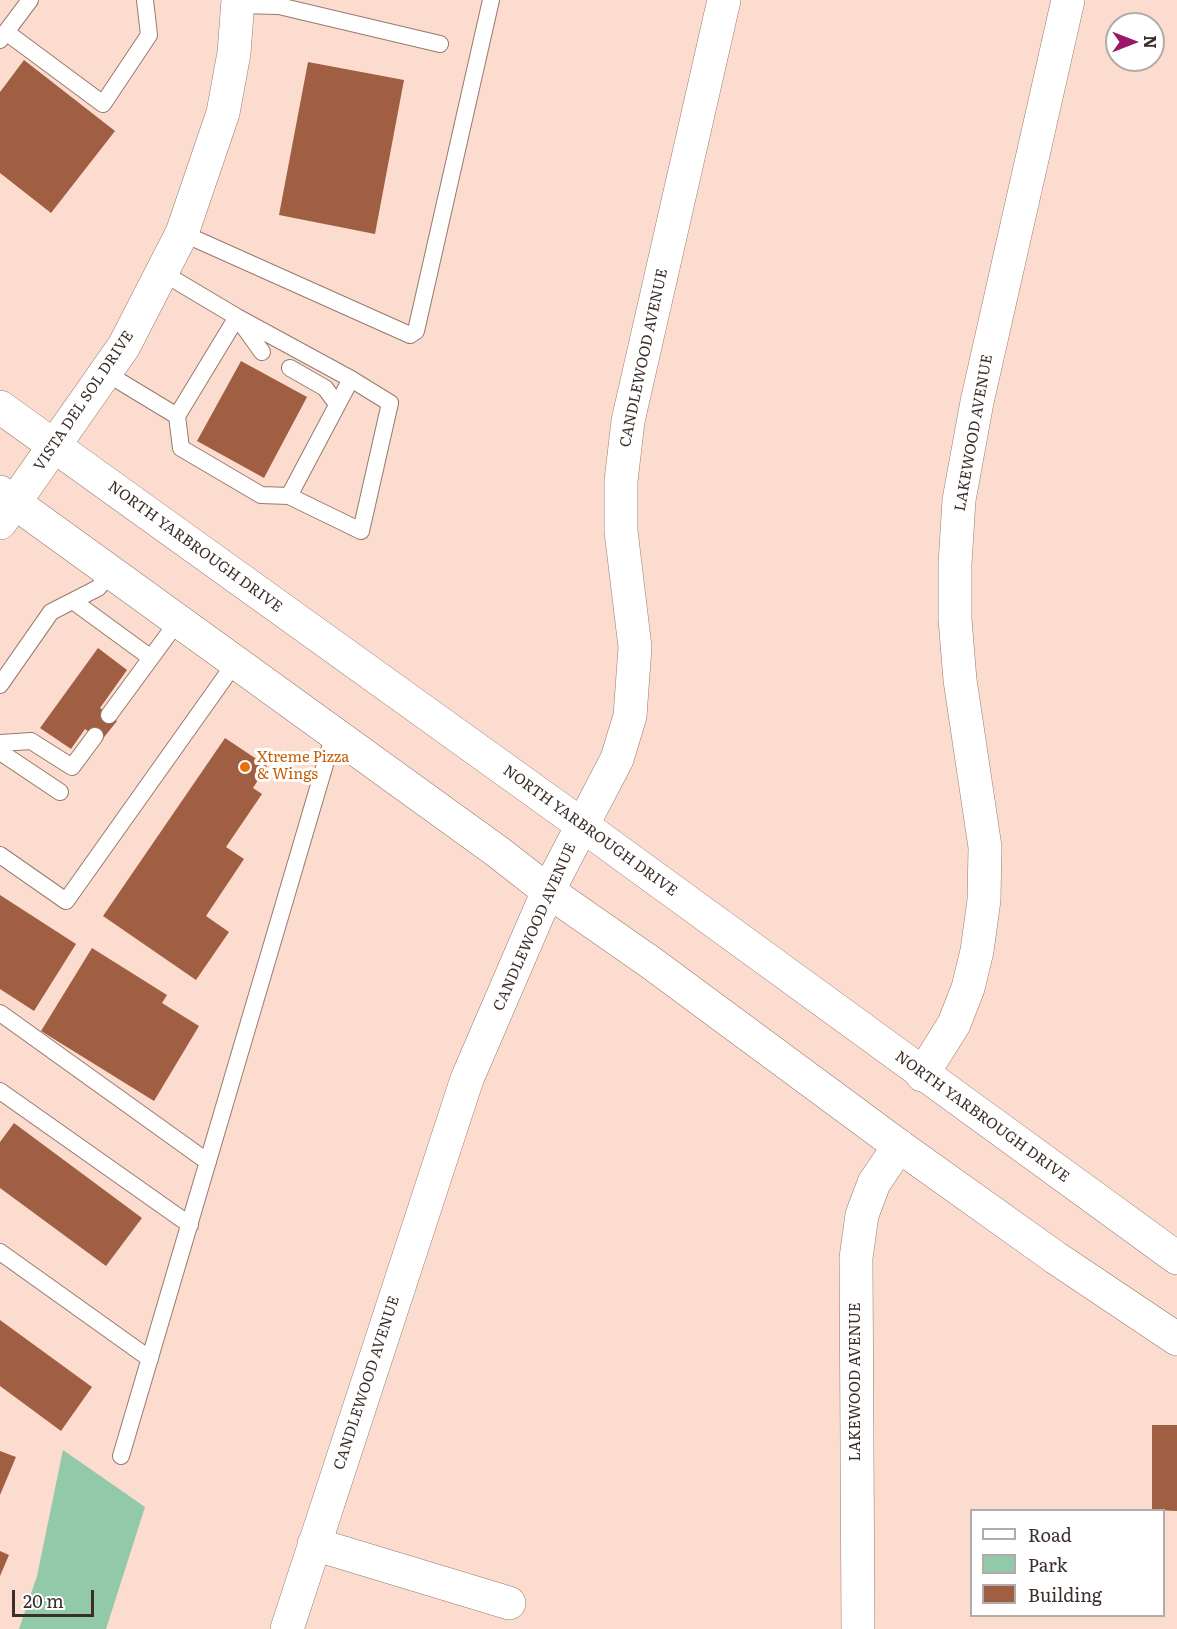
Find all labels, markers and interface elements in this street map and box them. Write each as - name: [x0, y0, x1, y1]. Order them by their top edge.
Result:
- north arrow: [1105, 12, 1165, 72]
- text: N: [1139, 35, 1163, 49]
- street label: CANDLEWOOD AVENUE: [616, 267, 672, 449]
- street label: VISTA DEL SOL DRIVE: [30, 328, 138, 474]
- street label: LAKEWOOD AVENUE: [951, 353, 997, 513]
- street label: NORTH YARBROUGH DRIVE: [104, 478, 286, 616]
- place label: Xtreme Pizza & Wings: [257, 749, 349, 784]
- marker: Xtreme Pizza & Wings: [238, 760, 252, 774]
- street label: NORTH YARBROUGH DRIVE: [499, 762, 681, 900]
- street label: CANDLEWOOD AVENUE: [490, 840, 580, 1014]
- street label: NORTH YARBROUGH DRIVE: [891, 1048, 1073, 1186]
- street label: CANDLEWOOD AVENUE: [330, 1294, 404, 1472]
- street label: LAKEWOOD AVENUE: [847, 1302, 865, 1462]
- legend: [970, 1509, 1165, 1617]
- text: Road: [1028, 1521, 1072, 1548]
- text: Park: [1028, 1551, 1067, 1578]
- scale bar: [15, 1578, 98, 1616]
- text: Building: [1028, 1581, 1102, 1608]
- text: 20 m: [23, 1587, 64, 1614]

